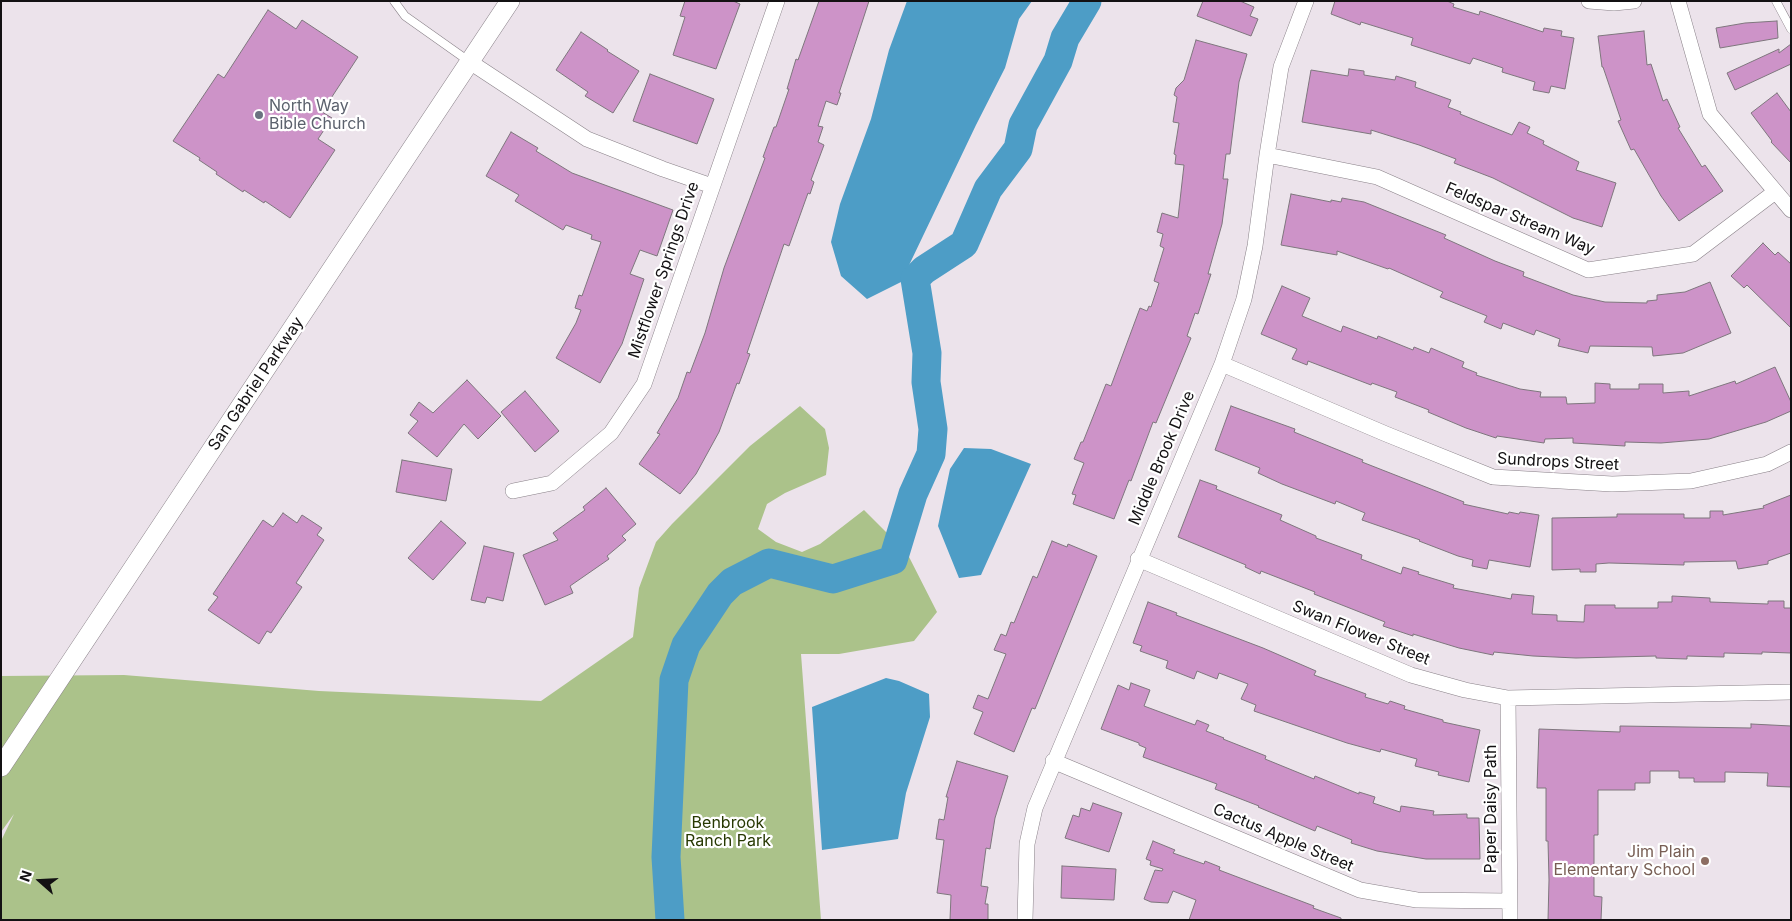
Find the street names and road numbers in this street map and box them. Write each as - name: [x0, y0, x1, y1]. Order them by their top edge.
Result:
- street label: Mistflower Springs Drive: [625, 179, 703, 361]
- street label: Feldspar Stream Way: [1442, 179, 1598, 259]
- street label: San Gabriel Parkway: [204, 314, 308, 454]
- street label: Middle Brook Drive: [1125, 388, 1199, 528]
- street label: Sundrops Street: [1496, 449, 1620, 475]
- street label: Swan Flower Street: [1289, 597, 1433, 669]
- street label: Paper Daisy Path: [1481, 744, 1501, 874]
- street label: Cactus Apple Street: [1210, 800, 1356, 876]

